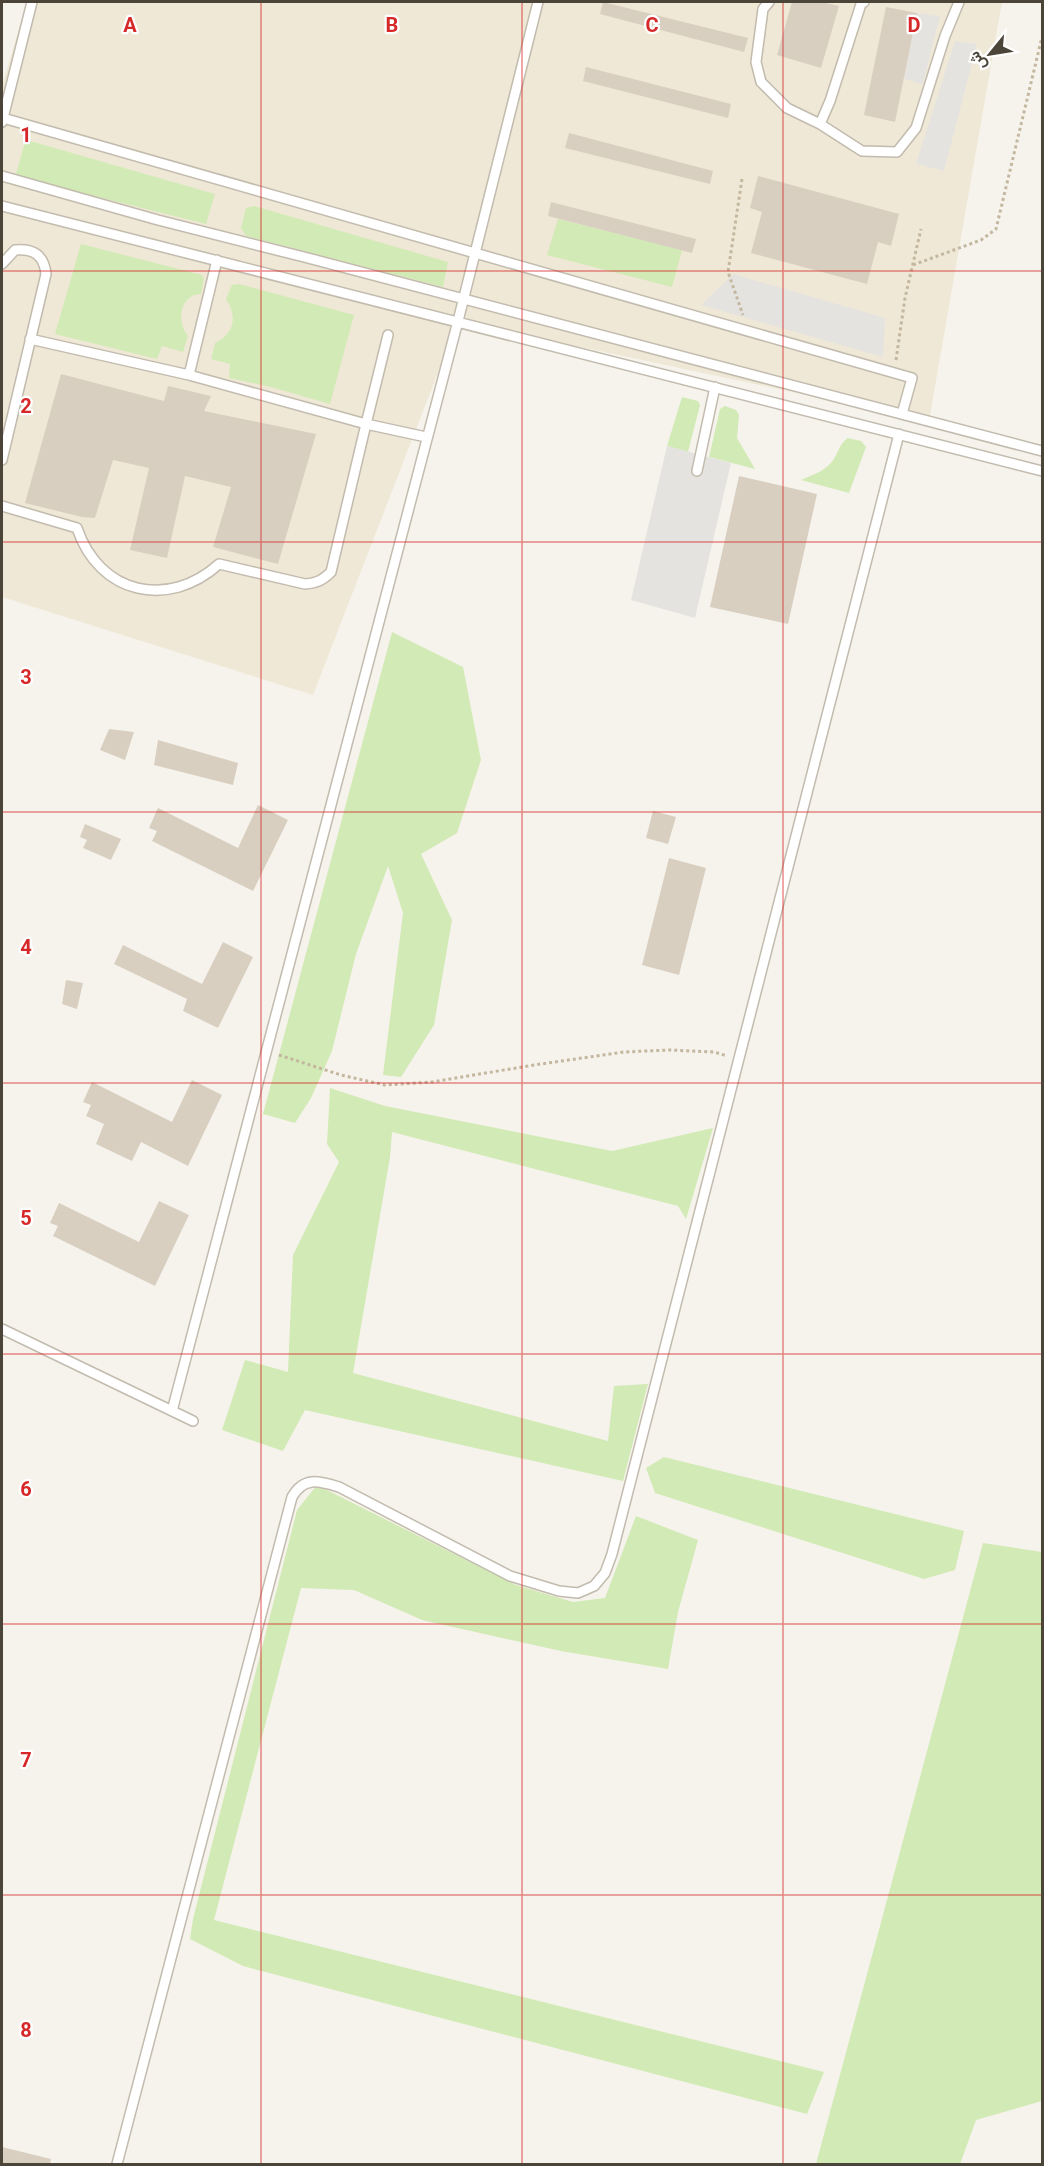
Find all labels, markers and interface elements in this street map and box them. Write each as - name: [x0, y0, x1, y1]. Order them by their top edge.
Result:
- text: A: [123, 13, 137, 37]
- text: B: [386, 13, 398, 37]
- text: C: [645, 13, 659, 37]
- text: D: [908, 13, 921, 37]
- north arrow: [960, 24, 1020, 84]
- text: ش: [964, 48, 990, 74]
- text: 1: [20, 123, 32, 147]
- text: 2: [20, 394, 32, 418]
- text: 3: [20, 665, 32, 689]
- text: 4: [20, 935, 32, 959]
- text: 5: [20, 1206, 32, 1230]
- text: 6: [20, 1477, 32, 1501]
- text: 7: [20, 1748, 32, 1772]
- text: 8: [20, 2018, 32, 2042]

